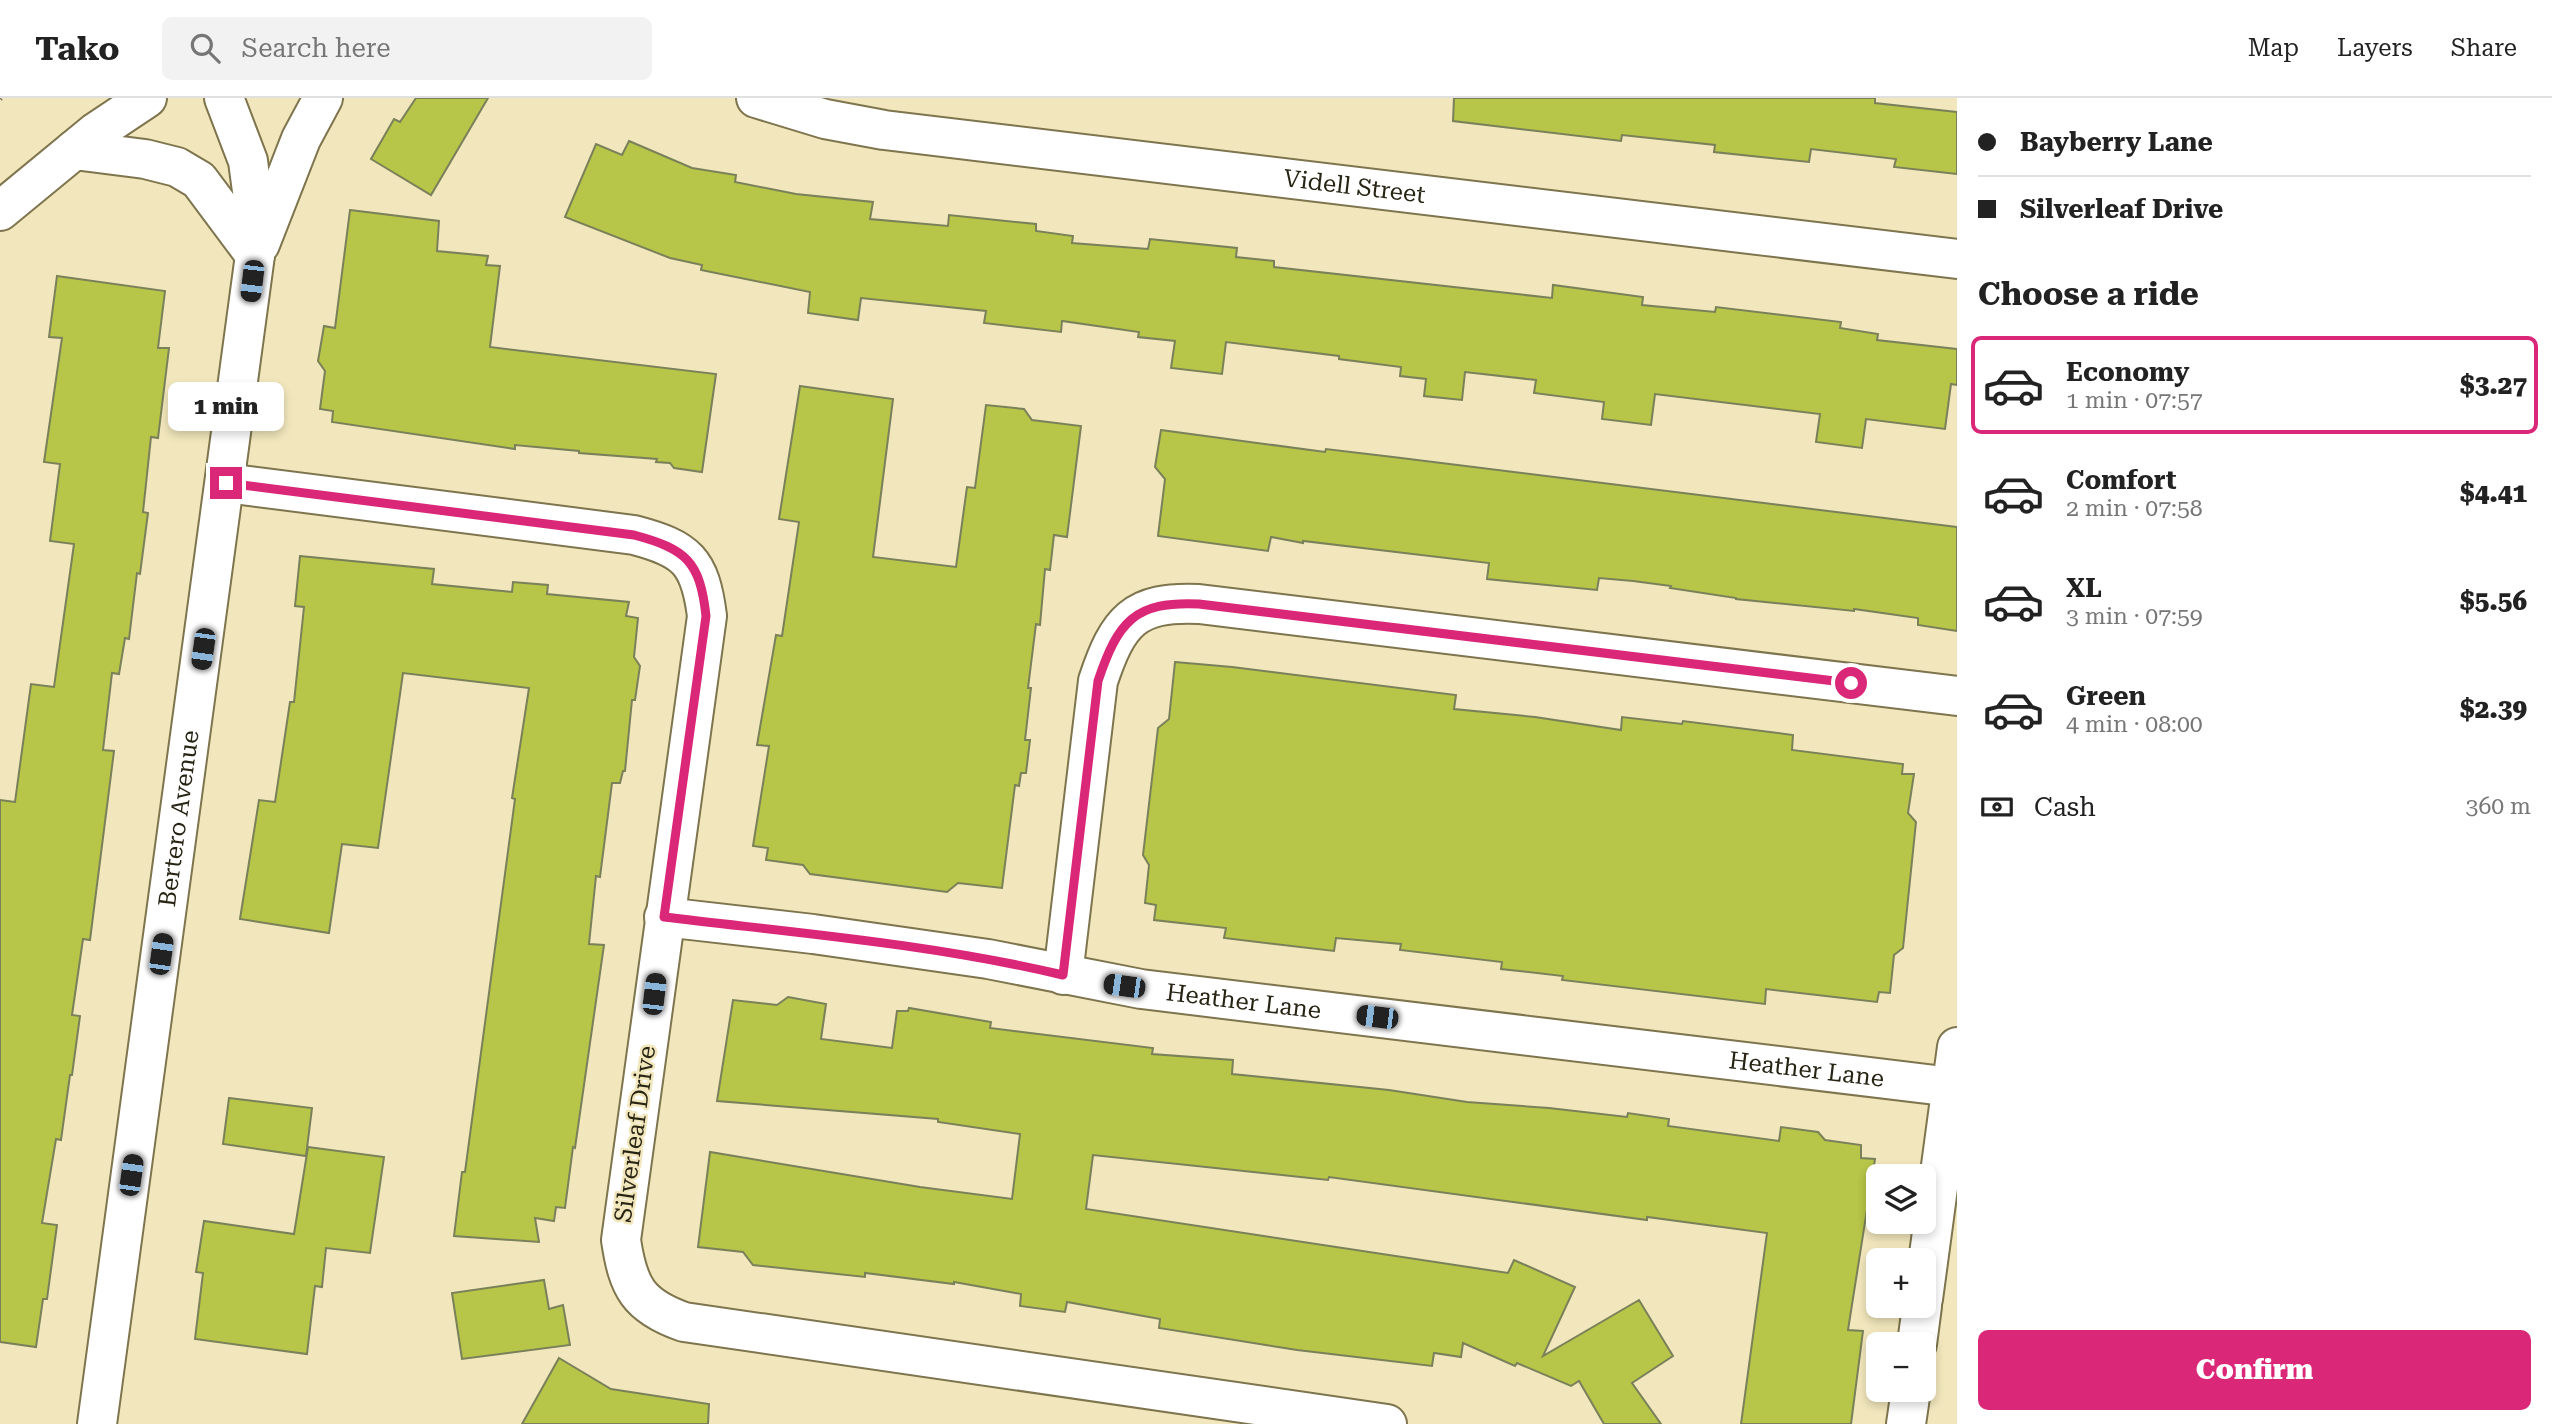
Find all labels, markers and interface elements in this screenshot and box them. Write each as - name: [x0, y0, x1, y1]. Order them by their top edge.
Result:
- search box: [162, 17, 652, 80]
- text: Tako: [35, 29, 120, 68]
- icon: search: [186, 29, 224, 67]
- text: Search here: [242, 33, 390, 63]
- text: Map: [2248, 34, 2299, 62]
- text: Layers: [2337, 34, 2413, 62]
- text: Share: [2451, 34, 2517, 62]
- text: Bayberry Lane: [2020, 127, 2213, 157]
- street label: Videll Street: [1282, 164, 1427, 209]
- text: Silverleaf Drive: [2020, 194, 2223, 224]
- car: [240, 259, 265, 303]
- text: Choose a ride: [1978, 275, 2199, 313]
- icon: car: [1982, 354, 2045, 417]
- text: Economy: [2066, 357, 2189, 387]
- text: $3.27: [2460, 370, 2527, 400]
- callout: 1 min: [168, 382, 284, 430]
- text: 1 min · 07:57: [2066, 387, 2203, 414]
- text: 1 min: [194, 393, 258, 420]
- icon: car: [1982, 462, 2045, 525]
- text: Comfort: [2066, 465, 2176, 495]
- route end: [210, 467, 242, 499]
- text: $4.41: [2460, 478, 2527, 508]
- text: 2 min · 07:58: [2066, 495, 2203, 522]
- icon: car: [1982, 570, 2045, 633]
- text: XL: [2066, 573, 2102, 603]
- text: $5.56: [2460, 586, 2527, 616]
- text: 3 min · 07:59: [2066, 603, 2203, 630]
- car: [190, 627, 217, 671]
- route start: [1835, 667, 1867, 699]
- icon: car: [1982, 678, 2045, 741]
- text: Green: [2066, 681, 2146, 711]
- text: $2.39: [2460, 694, 2527, 724]
- text: 4 min · 08:00: [2066, 711, 2203, 738]
- street label: Bertero Avenue: [153, 728, 205, 909]
- icon: cash: [1978, 788, 2016, 826]
- text: Cash: [2034, 792, 2096, 822]
- text: 360 m: [2466, 793, 2531, 820]
- car: [148, 932, 175, 976]
- car: [642, 972, 667, 1016]
- car: [1102, 973, 1147, 999]
- street label: Heather Lane: [1164, 978, 1323, 1025]
- car: [1355, 1004, 1400, 1030]
- street label: Silverleaf Drive: [609, 1044, 661, 1224]
- street label: Heather Lane: [1727, 1046, 1886, 1093]
- car: [118, 1153, 145, 1197]
- map controls: [1866, 1164, 1936, 1402]
- button: layers: [1866, 1164, 1936, 1234]
- button: +: [1866, 1248, 1936, 1318]
- button: Confirm: [1978, 1330, 2531, 1410]
- button: −: [1866, 1332, 1936, 1402]

